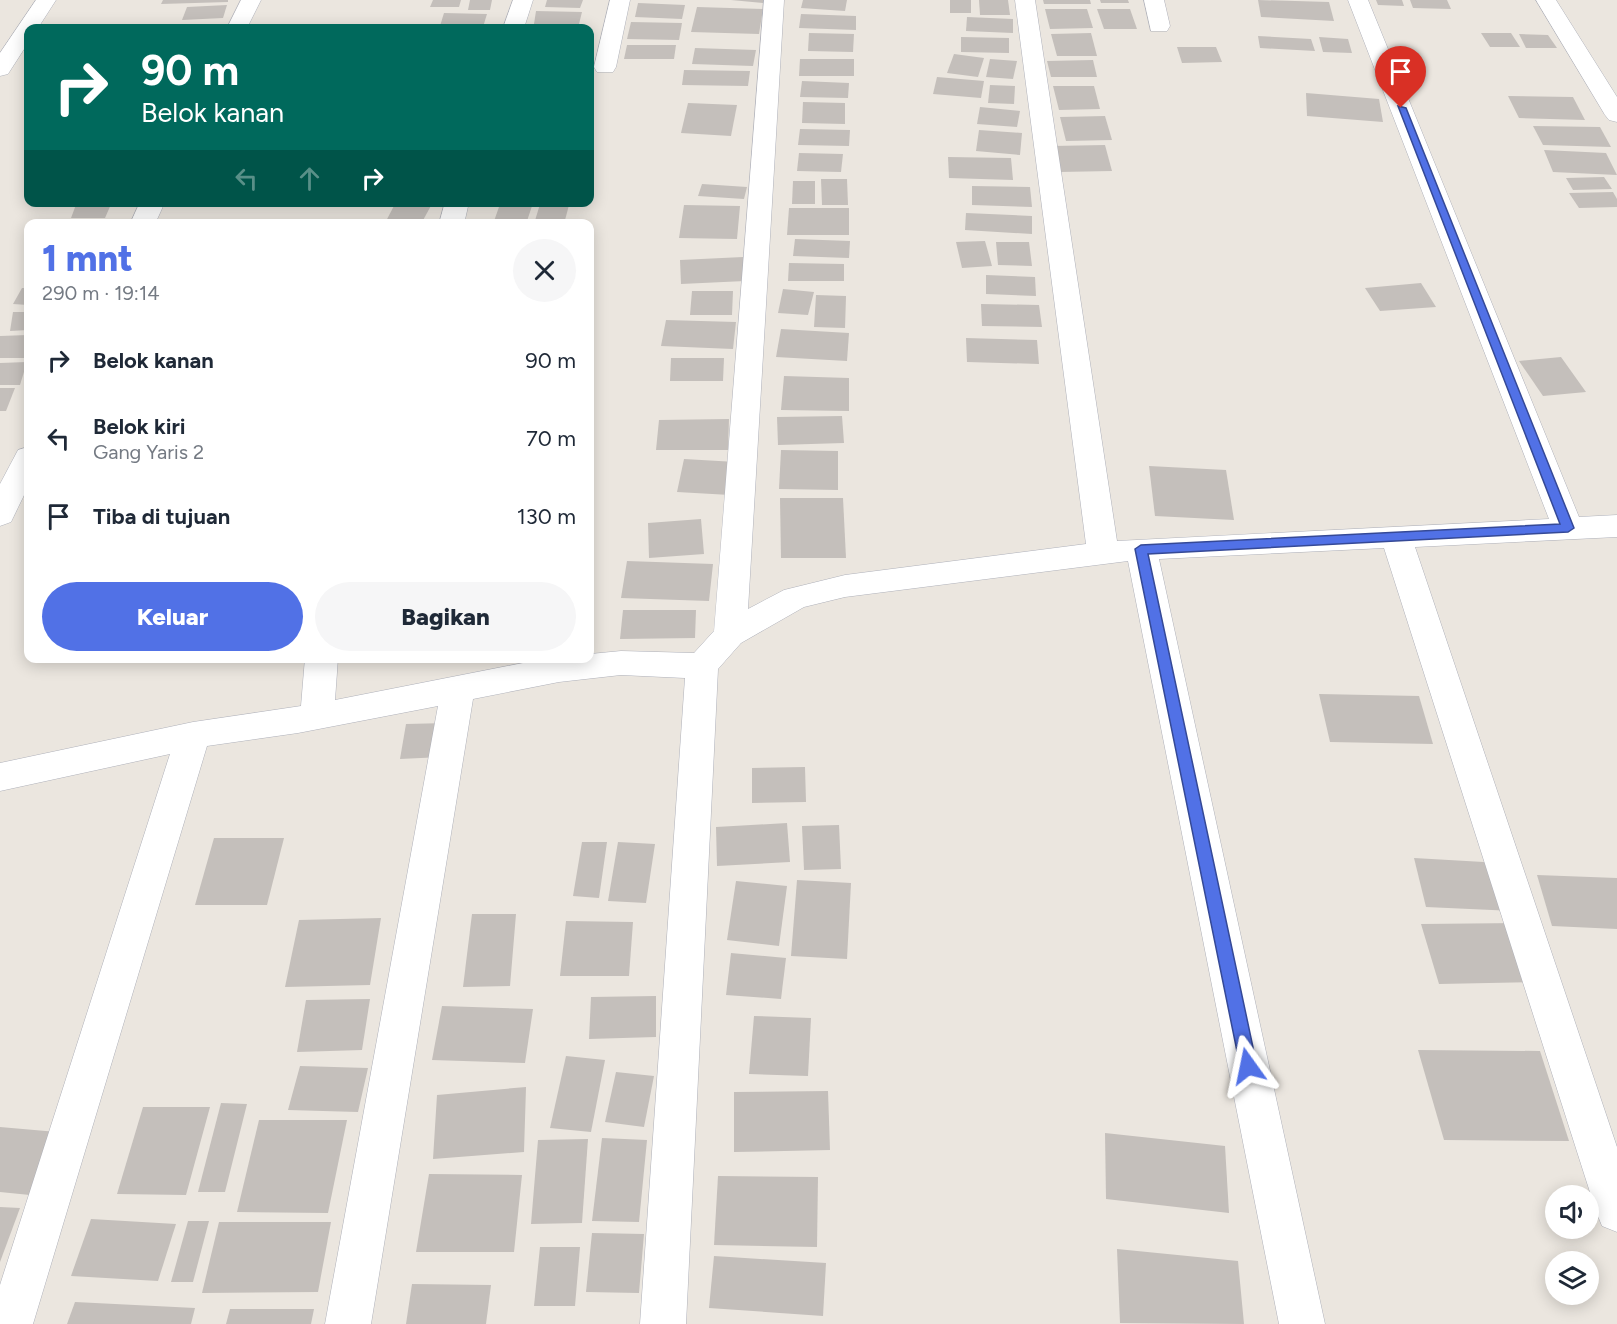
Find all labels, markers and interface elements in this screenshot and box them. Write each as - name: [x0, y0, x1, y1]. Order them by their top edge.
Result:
- text: 90 m: [141, 45, 239, 96]
- pin: [1375, 46, 1426, 108]
- icon: right: [42, 48, 120, 126]
- icon: arrive: [1384, 55, 1417, 88]
- text: Belok kanan: [141, 96, 284, 129]
- icon: left: [230, 162, 263, 195]
- icon: ahead: [293, 162, 326, 195]
- icon: right: [356, 162, 389, 195]
- text: 1 mnt: [42, 237, 133, 280]
- button: close: [513, 239, 576, 302]
- text: 290 m · 19:14: [42, 281, 160, 305]
- icon: right: [42, 344, 75, 377]
- text: Belok kanan: [93, 347, 214, 374]
- text: 90 m: [525, 347, 576, 374]
- text: Belok kiri: [93, 413, 186, 440]
- icon: left: [42, 422, 75, 455]
- text: 70 m: [526, 425, 576, 452]
- text: Gang Yaris 2: [93, 440, 204, 464]
- icon: arrive: [42, 500, 75, 533]
- text: Tiba di tujuan: [93, 503, 230, 530]
- text: 130 m: [517, 503, 576, 530]
- button: Keluar: [42, 582, 303, 651]
- button: Bagikan: [315, 582, 576, 651]
- position arrow: [1216, 1034, 1280, 1098]
- map controls: [1545, 1185, 1599, 1305]
- button: sound: [1545, 1185, 1599, 1239]
- button: layers: [1545, 1251, 1599, 1305]

